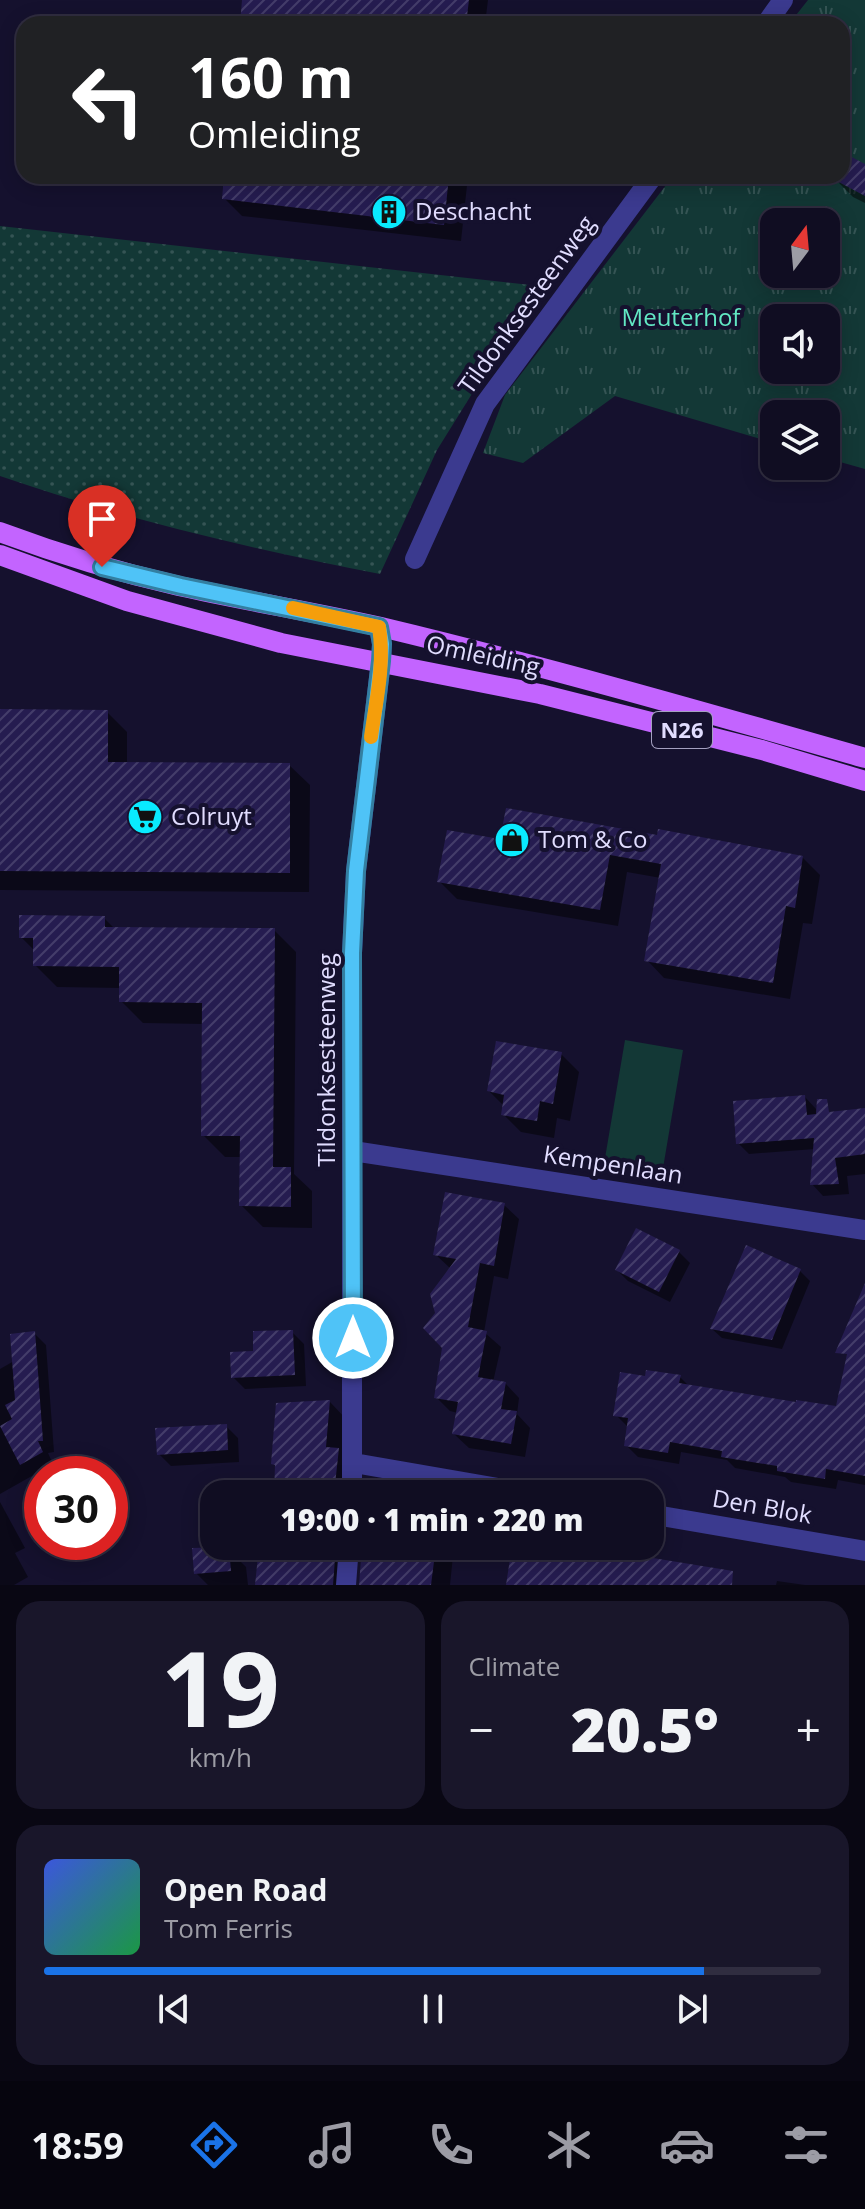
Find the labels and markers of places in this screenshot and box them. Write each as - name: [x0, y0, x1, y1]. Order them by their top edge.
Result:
- building icon: Deschacht: [370, 193, 408, 231]
- place label: Deschacht: [415, 194, 532, 227]
- pin: [68, 485, 136, 567]
- supermarket icon: Colruyt: [126, 798, 164, 836]
- place label: Colruyt: [171, 799, 252, 832]
- shop icon: Tom & Co: [493, 821, 531, 859]
- place label: Tom & Co: [538, 822, 647, 855]

